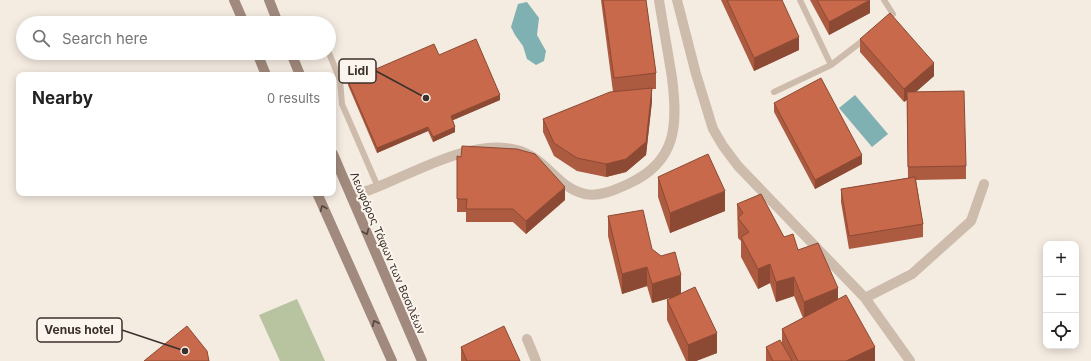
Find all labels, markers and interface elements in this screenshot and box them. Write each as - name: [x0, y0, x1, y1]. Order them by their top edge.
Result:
- search box: [16, 16, 336, 60]
- icon: search: [30, 27, 52, 49]
- text: Search here: [62, 29, 148, 48]
- callout: Lidl: [339, 59, 376, 83]
- text: Lidl: [348, 63, 368, 78]
- text: Nearby: [32, 88, 93, 108]
- text: 0 results: [267, 90, 320, 106]
- street label: Λεωφόρος Τάφων των Βασιλέων: [347, 170, 429, 337]
- one-way arrow: [320, 204, 328, 212]
- one-way arrow: [362, 228, 370, 235]
- map controls: [1043, 241, 1079, 349]
- button: +: [1043, 241, 1079, 277]
- button: −: [1043, 277, 1079, 313]
- button: locate: [1043, 313, 1079, 349]
- callout: Venus hotel: [37, 318, 122, 342]
- one-way arrow: [372, 319, 380, 327]
- text: Venus hotel: [44, 322, 114, 337]

